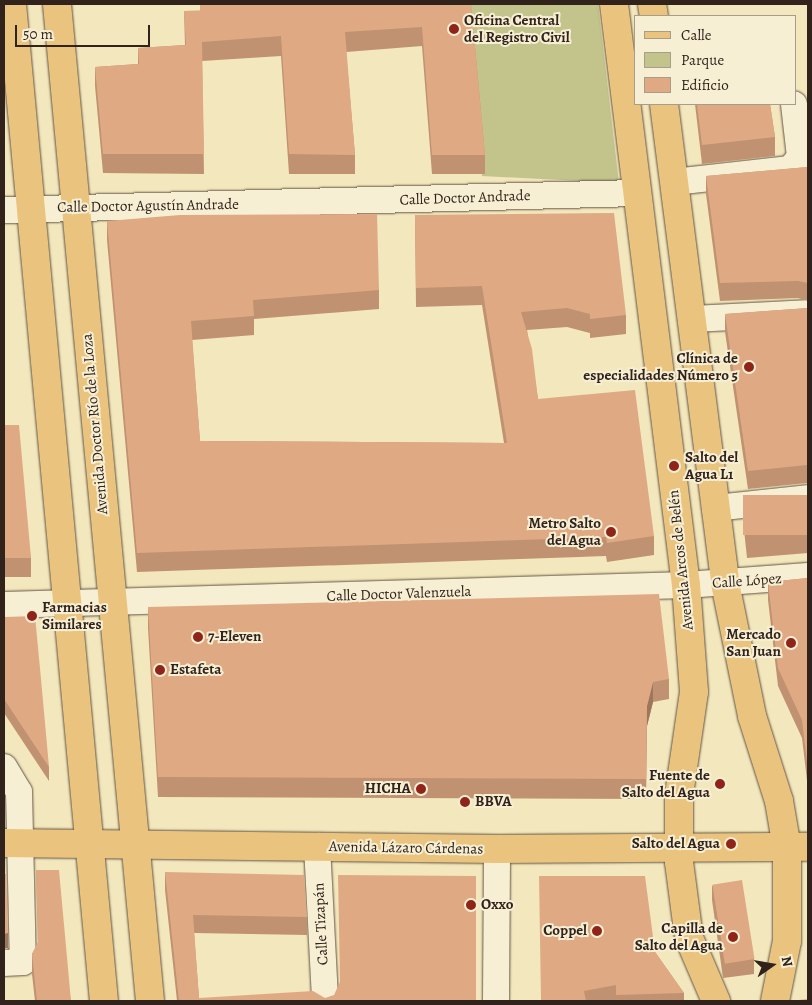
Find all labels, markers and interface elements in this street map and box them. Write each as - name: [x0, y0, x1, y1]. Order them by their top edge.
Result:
- place label: Oficina Central del Registro Civil: [464, 11, 570, 46]
- scale bar: [18, 15, 152, 47]
- legend: [634, 15, 797, 105]
- marker: Oficina Central del Registro Civil: [448, 23, 460, 35]
- text: 50 m: [23, 24, 53, 44]
- text: Calle: [681, 25, 711, 45]
- text: Parque: [681, 50, 724, 70]
- text: Edificio: [681, 75, 729, 95]
- street label: Calle Doctor Andrade: [399, 187, 531, 209]
- street label: Calle Doctor Agustín Andrade: [57, 195, 239, 217]
- street label: Avenida Doctor Río de la Loza: [78, 333, 112, 515]
- place label: Clínica de especialidades Número 5: [583, 349, 738, 384]
- marker: Clínica de especialidades Número 5: [742, 360, 756, 374]
- place label: Salto del Agua L1: [685, 448, 738, 483]
- marker: Salto del Agua L1: [667, 459, 681, 473]
- street label: Avenida Arcos de Belén: [665, 489, 697, 631]
- place label: Metro Salto del Agua: [529, 514, 601, 549]
- marker: Metro Salto del Agua: [605, 526, 617, 538]
- street label: Calle López: [711, 570, 783, 592]
- street label: Calle Doctor Valenzuela: [326, 582, 472, 606]
- place label: Farmacias Similares: [42, 598, 107, 633]
- marker: Farmacias Similares: [26, 610, 38, 622]
- place label: Mercado San Juan: [726, 625, 781, 660]
- place label: 7-Eleven: [208, 628, 261, 646]
- marker: 7-Eleven: [192, 631, 204, 643]
- marker: Mercado San Juan: [785, 637, 797, 649]
- place label: Estafeta: [170, 661, 221, 679]
- marker: Estafeta: [154, 664, 166, 676]
- place label: Fuente de Salto del Agua: [622, 766, 710, 801]
- marker: Fuente de Salto del Agua: [714, 778, 726, 790]
- place label: HICHA: [365, 780, 411, 798]
- marker: HICHA: [415, 783, 427, 795]
- place label: BBVA: [475, 793, 512, 811]
- marker: BBVA: [459, 796, 471, 808]
- place label: Salto del Agua: [632, 835, 720, 853]
- marker: Salto del Agua: [724, 837, 738, 851]
- street label: Avenida Lázaro Cárdenas: [329, 838, 483, 858]
- street label: Calle Tizapán: [310, 882, 332, 966]
- place label: Oxxo: [481, 896, 513, 914]
- marker: Oxxo: [465, 899, 477, 911]
- place label: Capilla de Salto del Agua: [635, 919, 723, 954]
- place label: Coppel: [543, 922, 587, 940]
- marker: Coppel: [591, 925, 603, 937]
- marker: Capilla de Salto del Agua: [727, 931, 739, 943]
- north arrow: [747, 940, 797, 990]
- text: N: [777, 954, 798, 969]

